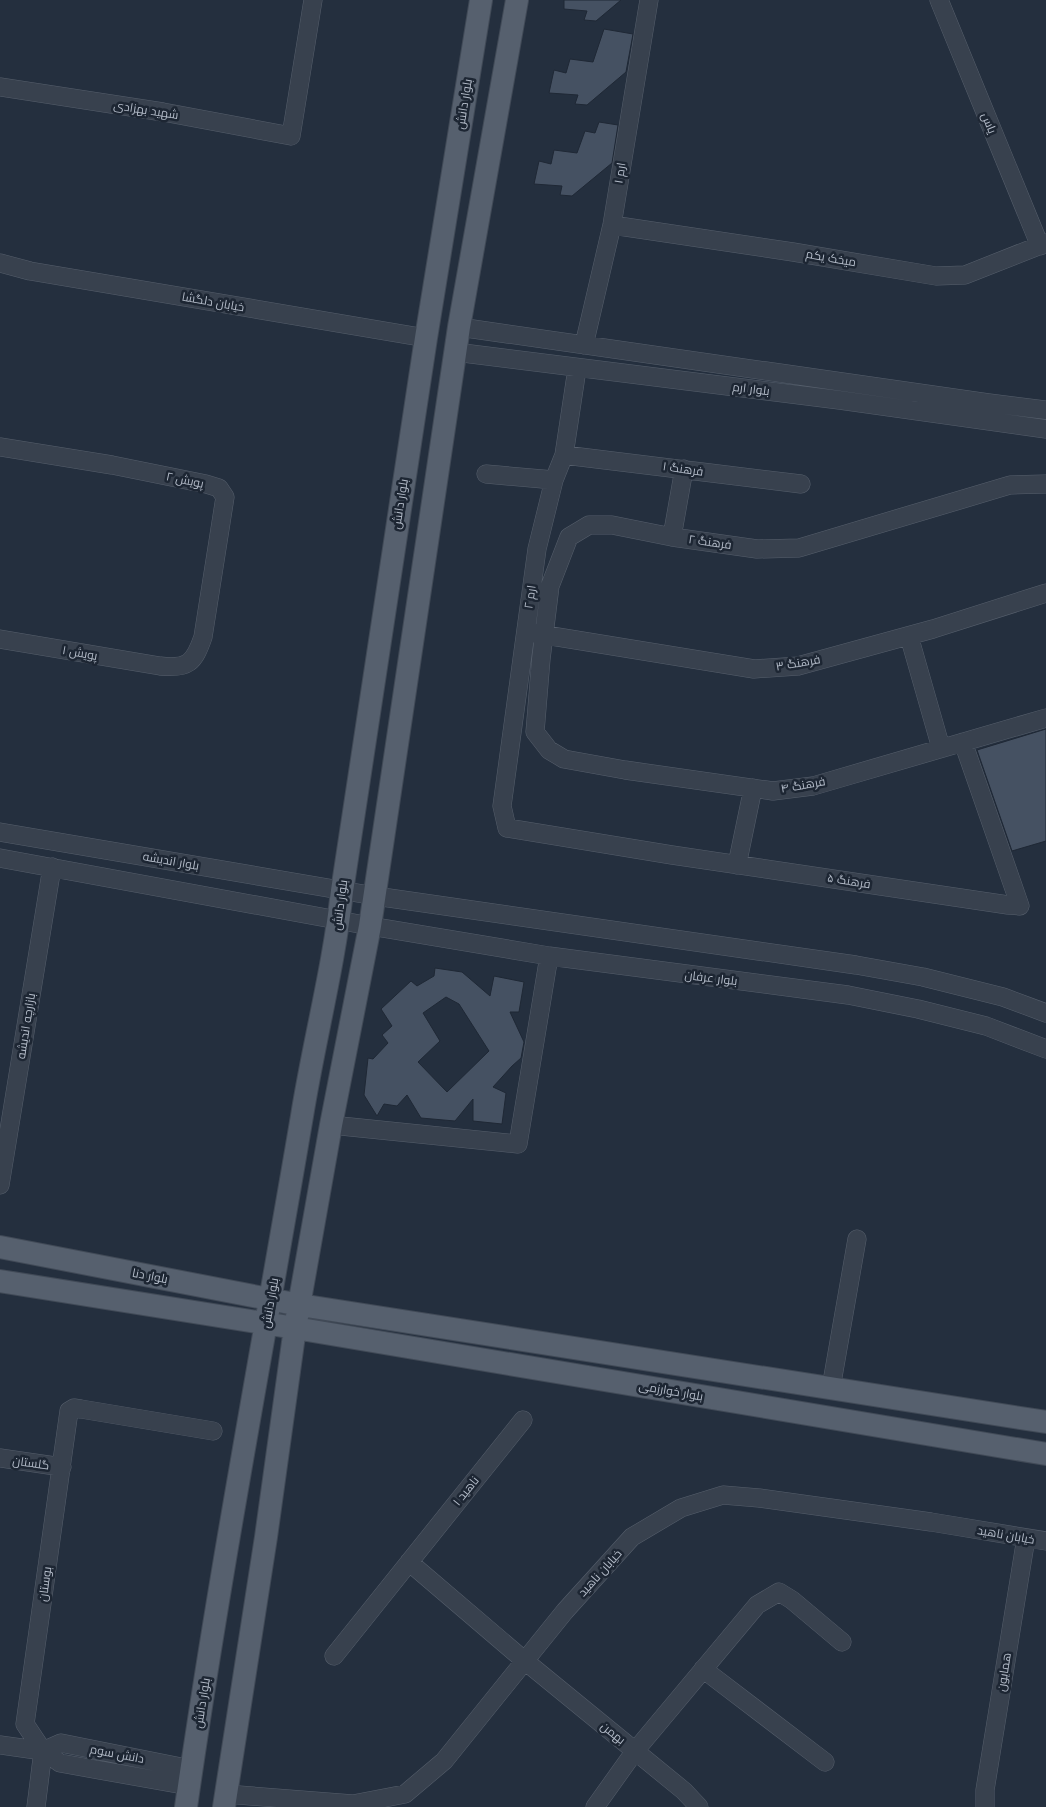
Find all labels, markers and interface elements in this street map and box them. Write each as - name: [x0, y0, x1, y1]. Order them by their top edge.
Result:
- street label: بلوار دانش: [452, 78, 475, 130]
- street label: شهید بهزادی: [112, 97, 180, 122]
- street label: یاس: [979, 110, 1001, 136]
- street label: ارم ۱: [610, 161, 630, 185]
- street label: میخک یکم: [805, 246, 857, 270]
- street label: خیابان دلگشا: [181, 289, 246, 314]
- street label: بلوار ارم: [731, 379, 771, 399]
- street label: فرهنگ ۱: [662, 458, 704, 479]
- street label: پویش ۲: [165, 468, 206, 493]
- street label: بلوار دانش: [388, 478, 411, 530]
- street label: فرهنگ ۲: [687, 531, 733, 552]
- street label: ارم ۲: [520, 584, 540, 610]
- street label: پویش ۱: [61, 642, 100, 665]
- street label: فرهنگ ۳: [774, 651, 822, 674]
- street label: فرهنگ ۴: [779, 773, 826, 796]
- street label: بلوار اندیشه: [142, 848, 200, 873]
- street label: فرهنگ ۵: [826, 870, 872, 891]
- street label: بلوار دانش: [329, 879, 350, 931]
- street label: بلوار عرفان: [684, 967, 738, 988]
- street label: بازارچه اندیشه: [13, 992, 40, 1060]
- street label: بلوار دنا: [131, 1265, 169, 1286]
- street label: بلوار دانش: [258, 1277, 281, 1329]
- street label: بلوار خوارزمی: [638, 1377, 704, 1404]
- street label: گلستان: [12, 1452, 51, 1473]
- street label: ناهید ۱: [449, 1473, 482, 1508]
- street label: خیابان ناهید: [976, 1522, 1036, 1547]
- street label: خیابان ناهید: [575, 1546, 625, 1599]
- street label: بوستان: [35, 1565, 54, 1602]
- street label: همایون: [993, 1651, 1014, 1693]
- street label: بلوار دانش: [190, 1677, 213, 1729]
- street label: بهمن: [598, 1718, 629, 1747]
- street label: دانش سوم: [89, 1741, 146, 1767]

